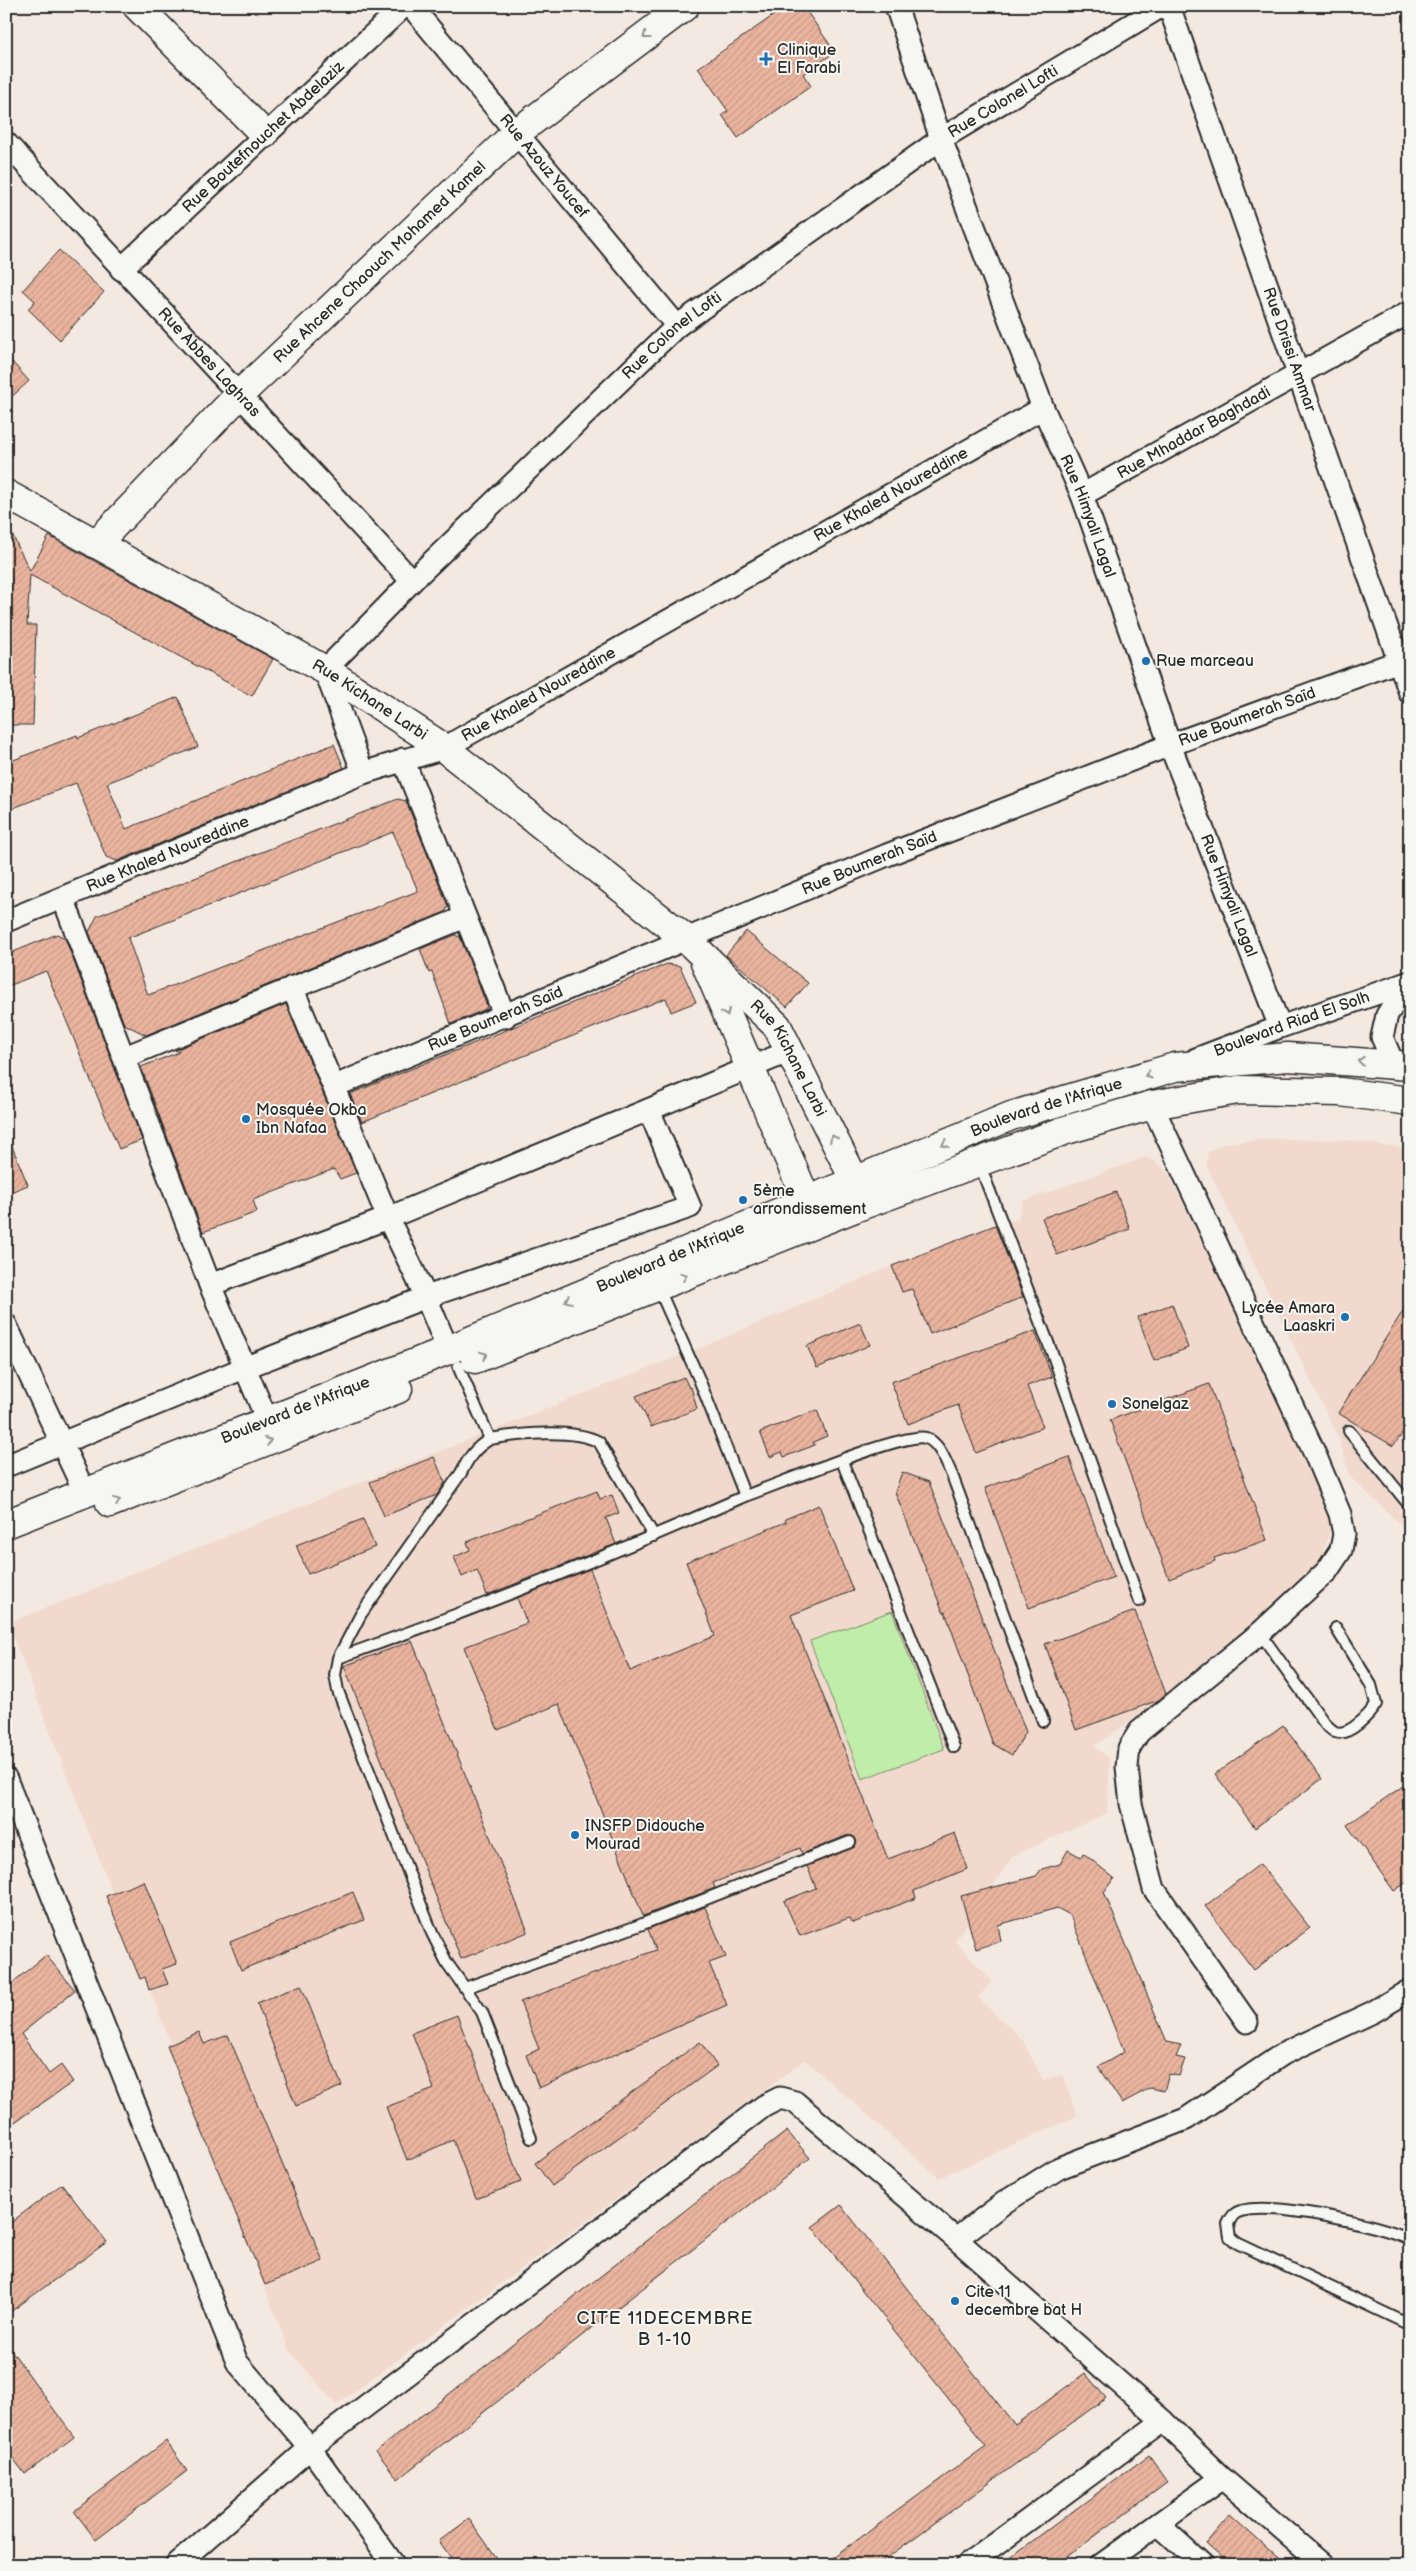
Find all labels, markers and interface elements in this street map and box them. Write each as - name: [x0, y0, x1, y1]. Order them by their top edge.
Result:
- one-way arrow: [643, 30, 652, 38]
- place label: Clinique El Farabi: [777, 41, 841, 78]
- marker: Clinique El Farabi: [759, 52, 773, 66]
- street label: Rue Boutefnouchet Abdelaziz: [178, 57, 348, 217]
- street label: Rue Colonel Lofti: [945, 61, 1062, 142]
- street label: Rue Azouz Youcef: [495, 110, 593, 222]
- street label: Rue Ahcene Chaouch Mohamed Kamel: [269, 157, 490, 367]
- street label: Rue Drissi Ammar: [1259, 285, 1320, 414]
- street label: Rue Colonel Lofti: [618, 288, 725, 383]
- street label: Rue Abbes Laghras: [154, 304, 265, 421]
- street label: Rue Mhaddar Baghdadi: [1114, 382, 1274, 483]
- street label: Rue Khaled Noureddine: [810, 443, 972, 546]
- street label: Rue Himyali Lagal: [1056, 451, 1120, 580]
- street label: Rue Khaled Noureddine: [458, 643, 620, 746]
- place label: Rue marceau: [1156, 652, 1254, 671]
- street label: Rue Kichane Larbi: [309, 655, 431, 744]
- marker: Rue marceau: [1140, 655, 1152, 667]
- street label: Rue Boumerah Saïd: [1176, 683, 1318, 751]
- street label: Rue Khaled Noureddine: [83, 812, 252, 896]
- street label: Rue Boumerah Saïd: [799, 827, 940, 899]
- street label: Rue Himyali Lagal: [1196, 831, 1261, 960]
- street label: Rue Boumerah Saïd: [425, 982, 566, 1055]
- street label: Boulevard Riad El Solh: [1211, 987, 1372, 1061]
- street label: Rue Kichane Larbi: [746, 996, 830, 1120]
- one-way arrow: [720, 1008, 731, 1017]
- one-way arrow: [1357, 1056, 1365, 1067]
- one-way arrow: [1144, 1070, 1153, 1080]
- street label: Boulevard de l'Afrique: [968, 1074, 1125, 1141]
- place label: Mosquée Okba Ibn Nafaa: [256, 1101, 367, 1138]
- marker: Mosquée Okba Ibn Nafaa: [240, 1113, 252, 1125]
- one-way arrow: [829, 1134, 839, 1143]
- one-way arrow: [941, 1138, 950, 1148]
- place label: 5ème arrondissement: [753, 1182, 866, 1219]
- marker: 5ème arrondissement: [737, 1194, 749, 1206]
- street label: Boulevard de l'Afrique: [594, 1218, 748, 1297]
- one-way arrow: [679, 1272, 688, 1282]
- one-way arrow: [564, 1294, 573, 1304]
- place label: Lycée Amara Laaskri: [1241, 1299, 1335, 1336]
- marker: Lycée Amara Laaskri: [1339, 1311, 1351, 1323]
- one-way arrow: [479, 1351, 488, 1361]
- street label: Boulevard de l'Afrique: [218, 1372, 373, 1448]
- place label: Sonelgaz: [1122, 1395, 1189, 1414]
- marker: Sonelgaz: [1106, 1398, 1118, 1410]
- one-way arrow: [263, 1437, 272, 1447]
- one-way arrow: [112, 1496, 120, 1506]
- place label: INSFP Didouche Mourad: [585, 1817, 705, 1854]
- marker: INSFP Didouche Mourad: [569, 1829, 581, 1841]
- place label: Cite 11 decembre bat H: [965, 2283, 1082, 2320]
- marker: Cite 11 decembre bat H: [949, 2295, 961, 2307]
- district label: CITE 11DECEMBRE B 1-10: [577, 2308, 753, 2350]

